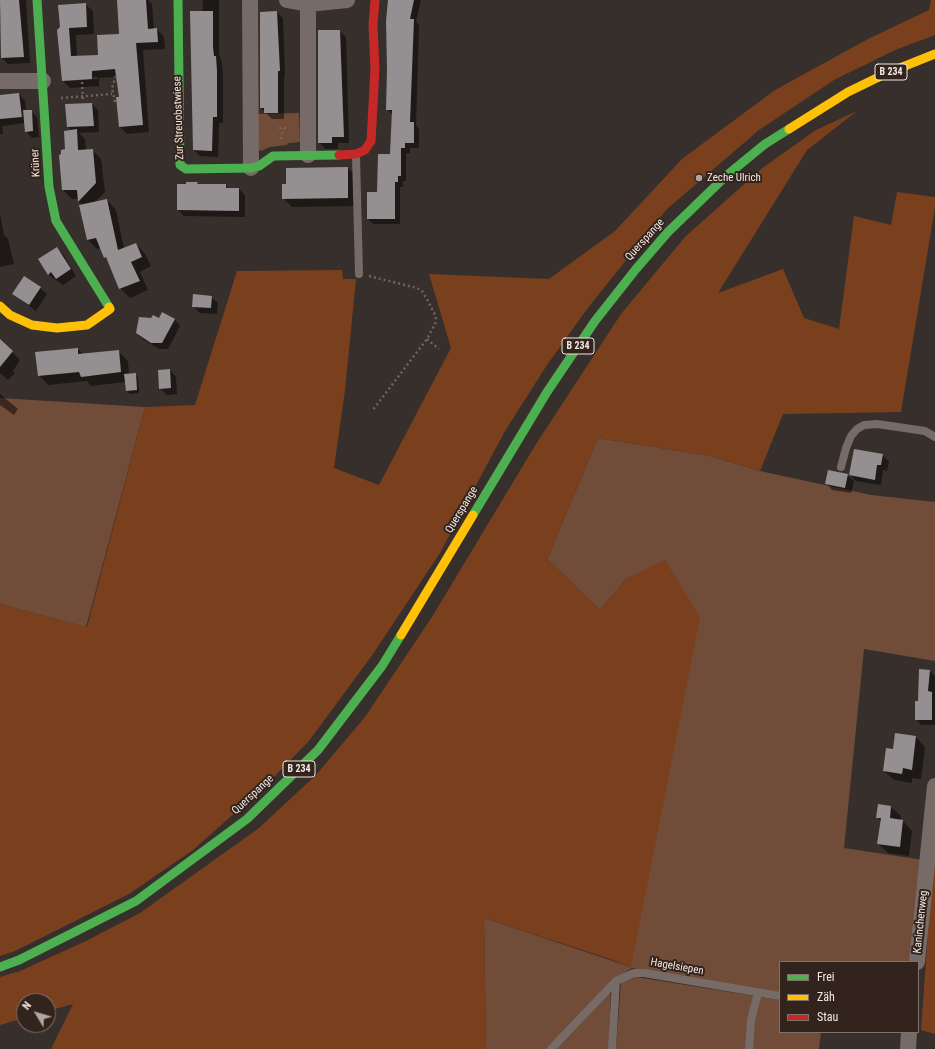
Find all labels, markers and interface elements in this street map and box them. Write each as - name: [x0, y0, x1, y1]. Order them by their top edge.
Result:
- road number: B 234: [875, 64, 907, 80]
- street label: Zur Streuobstwiese: [171, 76, 187, 160]
- street label: Krüner: [29, 148, 43, 178]
- place label: Zeche Ulrich: [707, 171, 761, 185]
- marker: Zeche Ulrich: [694, 173, 704, 183]
- street label: Querspange: [623, 216, 667, 264]
- road number: B 234: [562, 338, 594, 354]
- street label: Querspange: [443, 484, 481, 536]
- road number: B 234: [283, 761, 315, 777]
- street label: Querspange: [229, 772, 277, 818]
- street label: Kaninchenweg: [911, 890, 931, 954]
- street label: Hagelsiepen: [649, 956, 705, 978]
- legend: [779, 961, 919, 1033]
- text: Frei: [817, 970, 835, 984]
- text: Zäh: [817, 990, 835, 1004]
- north arrow: [16, 993, 56, 1033]
- text: N: [20, 999, 34, 1013]
- text: Stau: [817, 1010, 838, 1024]

